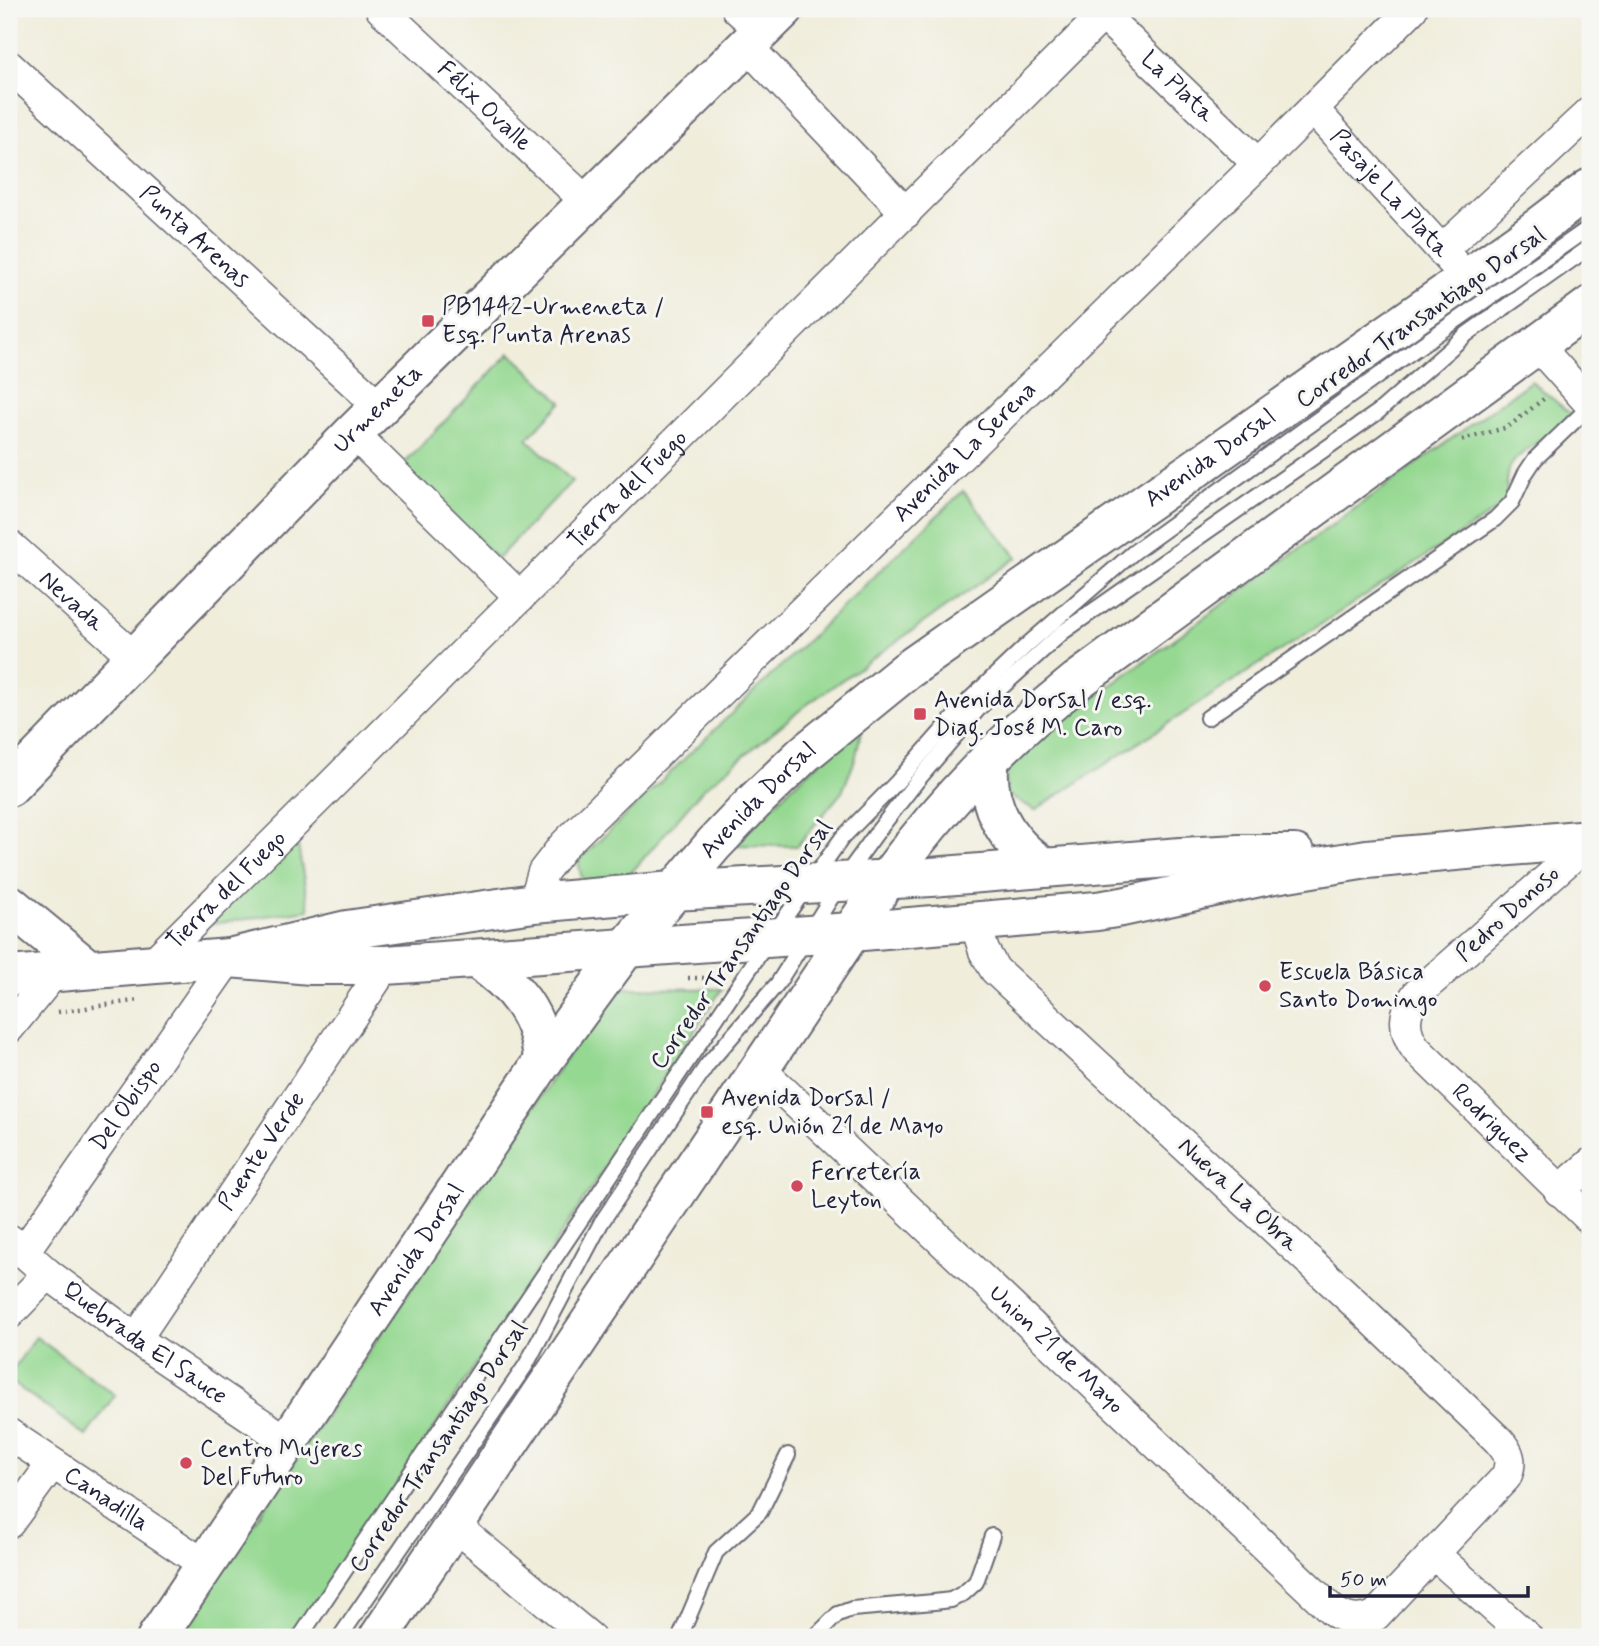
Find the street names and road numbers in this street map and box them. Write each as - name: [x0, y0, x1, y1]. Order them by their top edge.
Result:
- street label: La Plata: [1134, 44, 1222, 130]
- street label: Félix Ovalle: [431, 54, 539, 158]
- street label: Pasaje La Plata: [1323, 122, 1457, 265]
- street label: Punta Arenas: [133, 178, 256, 295]
- street label: Corredor Transantiago Dorsal: [1290, 220, 1552, 416]
- street label: Urmeneta: [326, 358, 429, 460]
- street label: Avenida La Serena: [886, 374, 1043, 529]
- street label: Avenida Dorsal: [1139, 401, 1282, 515]
- street label: Tierra del Fuego: [561, 423, 694, 556]
- street label: Nevada: [32, 564, 111, 639]
- street label: Avenida Dorsal: [693, 735, 823, 865]
- street label: Corredor Transantiago Dorsal: [644, 814, 840, 1076]
- street label: Tierra del Fuego: [160, 823, 293, 956]
- street label: Pedro Donoso: [1449, 859, 1567, 969]
- street label: Del Obispo: [83, 1054, 169, 1157]
- street label: Rodriguez: [1445, 1077, 1539, 1170]
- street label: Puente Verde: [211, 1086, 312, 1217]
- street label: Nueva La Obra: [1171, 1131, 1305, 1259]
- street label: Avenida Dorsal: [361, 1178, 472, 1322]
- street label: Quebrada El Sauce: [56, 1274, 233, 1412]
- street label: Union 21 de Mayo: [982, 1278, 1131, 1421]
- street label: Corredor Transantiago Dorsal: [343, 1315, 535, 1579]
- street label: Canadilla: [58, 1459, 155, 1538]

